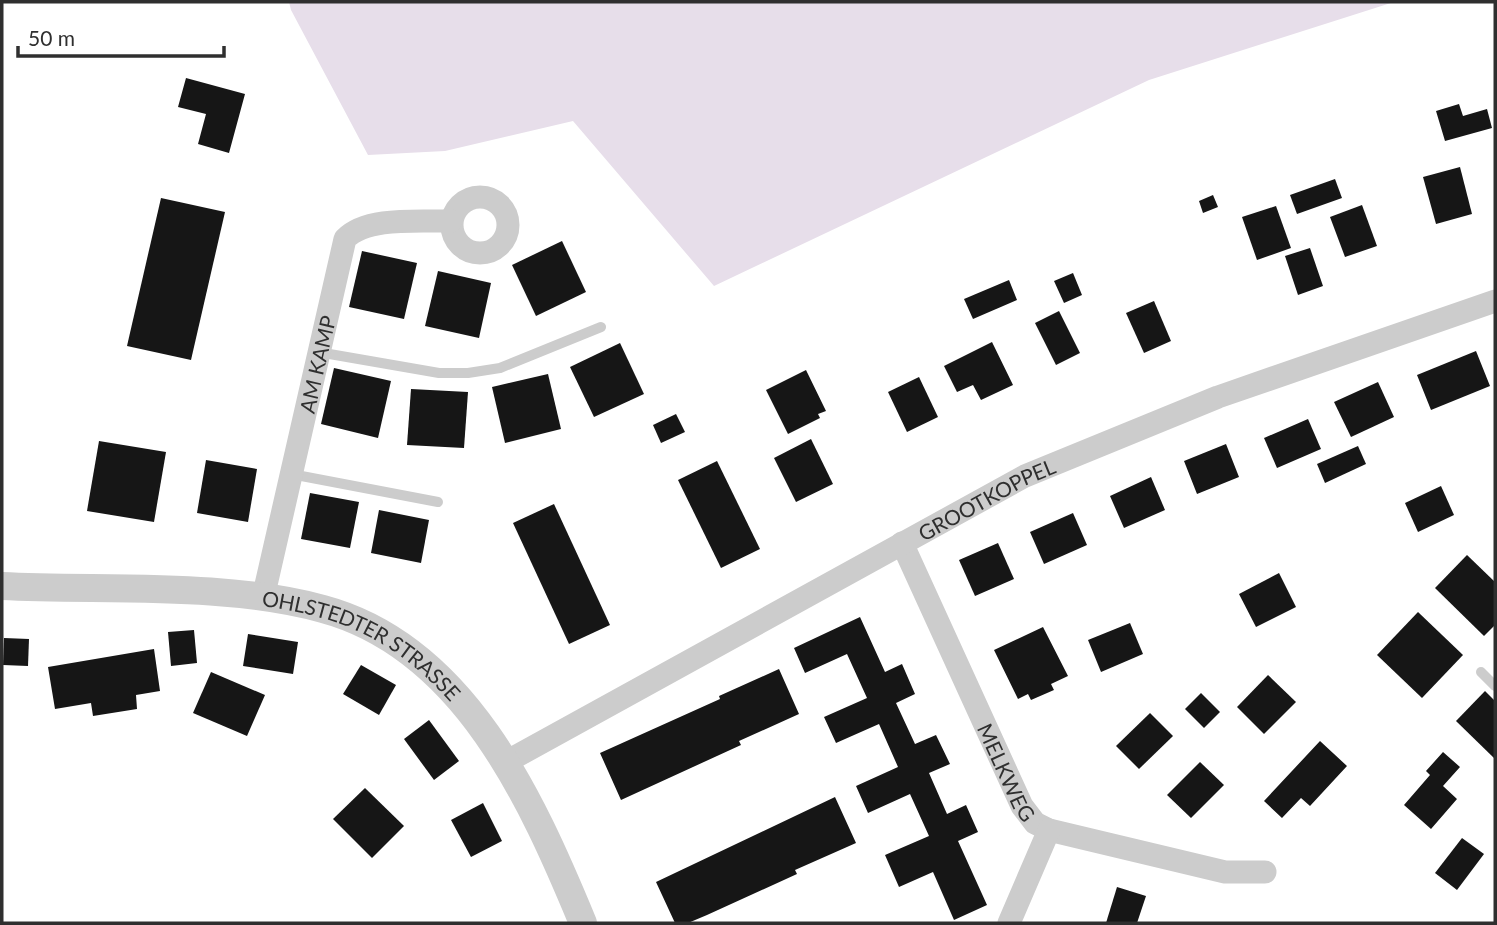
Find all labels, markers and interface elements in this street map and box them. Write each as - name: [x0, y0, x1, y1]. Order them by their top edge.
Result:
- scale bar: [18, 14, 224, 58]
- text: 50 m: [28, 25, 75, 50]
- street label: AM KAMP: [293, 313, 340, 415]
- street label: GROOTKOPPEL: [913, 453, 1059, 545]
- street label: OHLSTEDTER STRASSE: [261, 584, 466, 705]
- street label: MELKWEG: [973, 719, 1041, 826]

